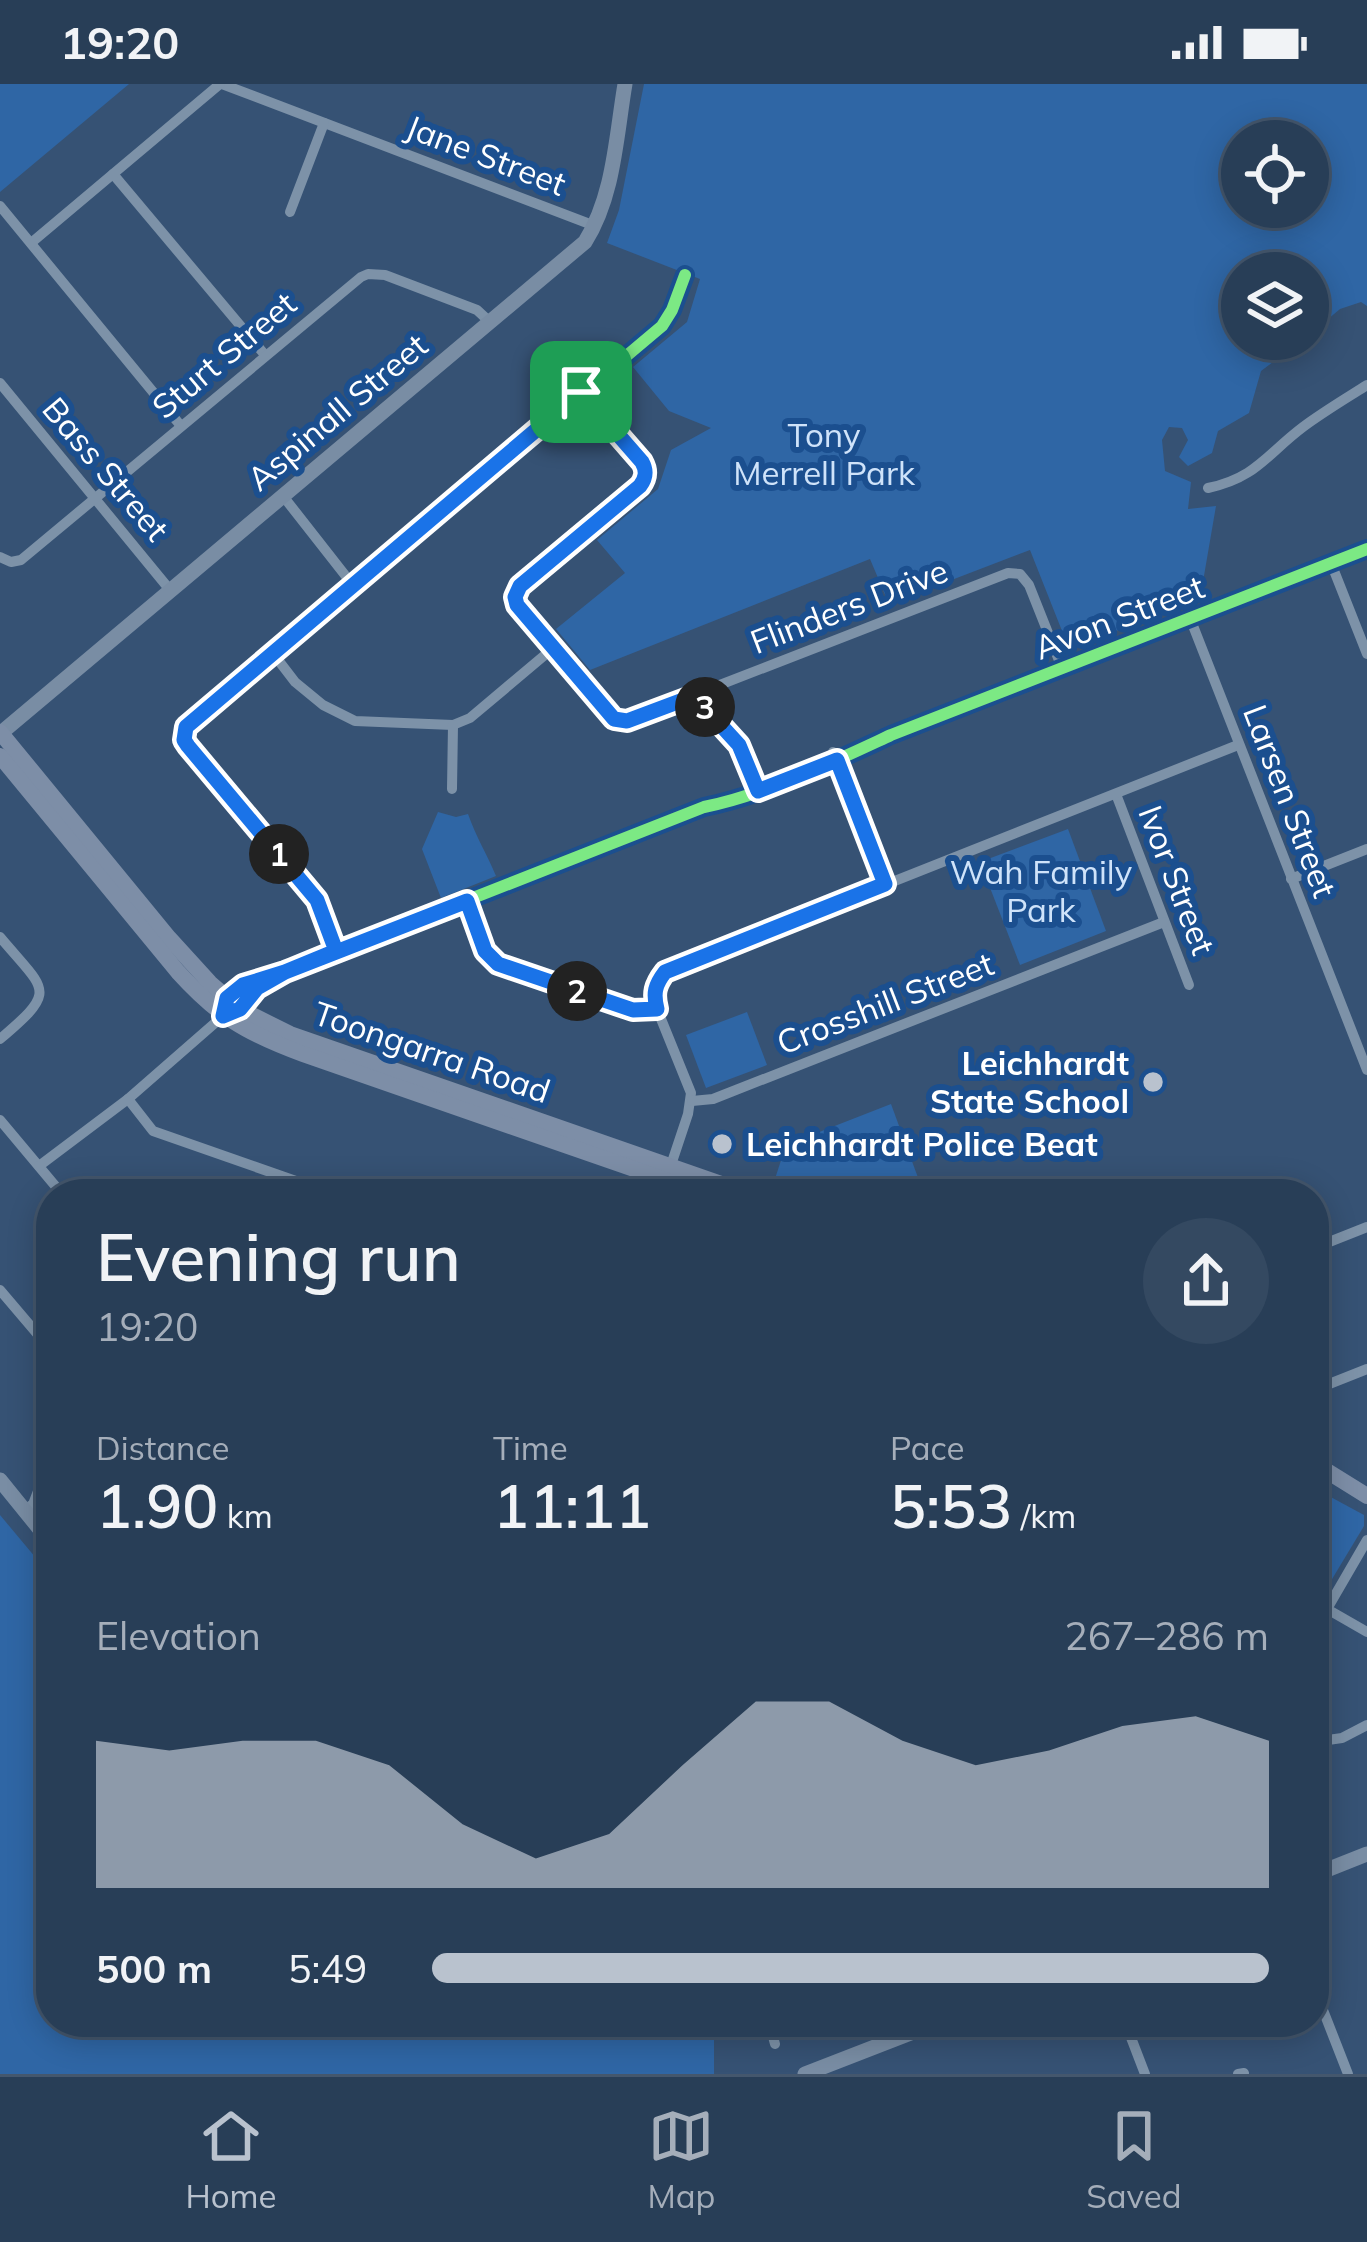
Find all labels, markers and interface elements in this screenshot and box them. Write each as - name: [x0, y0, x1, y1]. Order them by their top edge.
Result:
- text: 19:20: [60, 14, 179, 70]
- street label: Jane Street: [400, 105, 572, 204]
- map controls: [1221, 120, 1329, 360]
- button: locate: [1221, 120, 1329, 228]
- button: layers: [1221, 252, 1329, 360]
- street label: Sturt Street: [143, 283, 304, 427]
- street label: Aspinall Street: [238, 324, 435, 499]
- pin: [530, 341, 632, 443]
- icon: arrive: [548, 359, 614, 425]
- street label: Bass Street: [34, 389, 178, 549]
- park label: Tony Merrell Park: [733, 414, 916, 493]
- street label: Flinders Drive: [744, 549, 953, 662]
- street label: Avon Street: [1028, 565, 1210, 668]
- pin: 3: [675, 677, 735, 737]
- text: 3: [695, 686, 715, 727]
- street label: Larsen Street: [1235, 699, 1346, 903]
- street label: Ivor Street: [1130, 799, 1225, 960]
- pin: 1: [249, 824, 309, 884]
- text: 1: [269, 833, 289, 874]
- park label: Wah Family Park: [950, 851, 1133, 930]
- street label: Crosshill Street: [771, 942, 999, 1063]
- pin: 2: [547, 961, 607, 1021]
- text: 2: [567, 970, 587, 1011]
- street label: Toongarra Road: [309, 992, 556, 1111]
- place label: Leichhardt State School: [930, 1042, 1129, 1121]
- marker: Leichhardt State School: [1140, 1069, 1166, 1095]
- place label: Leichhardt Police Beat: [746, 1123, 1098, 1164]
- marker: Leichhardt Police Beat: [709, 1131, 735, 1157]
- text: Evening run: [96, 1215, 461, 1298]
- button: share: [1143, 1218, 1269, 1344]
- text: 19:20: [96, 1302, 199, 1351]
- text: Distance: [96, 1427, 229, 1468]
- text: Time: [493, 1427, 568, 1468]
- text: Pace: [890, 1427, 964, 1468]
- text: 1.90: [96, 1468, 218, 1543]
- text: 11:11: [493, 1468, 651, 1543]
- text: 5:53: [890, 1468, 1012, 1543]
- text: km: [218, 1495, 273, 1536]
- text: /km: [1012, 1495, 1076, 1536]
- text: Elevation: [96, 1611, 261, 1660]
- text: 267–286 m: [1064, 1611, 1269, 1660]
- text: 500 m: [96, 1944, 212, 1993]
- text: 5:49: [288, 1944, 367, 1993]
- tab: Home: [185, 2103, 277, 2216]
- tab: Map: [647, 2103, 715, 2216]
- tab: Saved: [1086, 2103, 1182, 2216]

